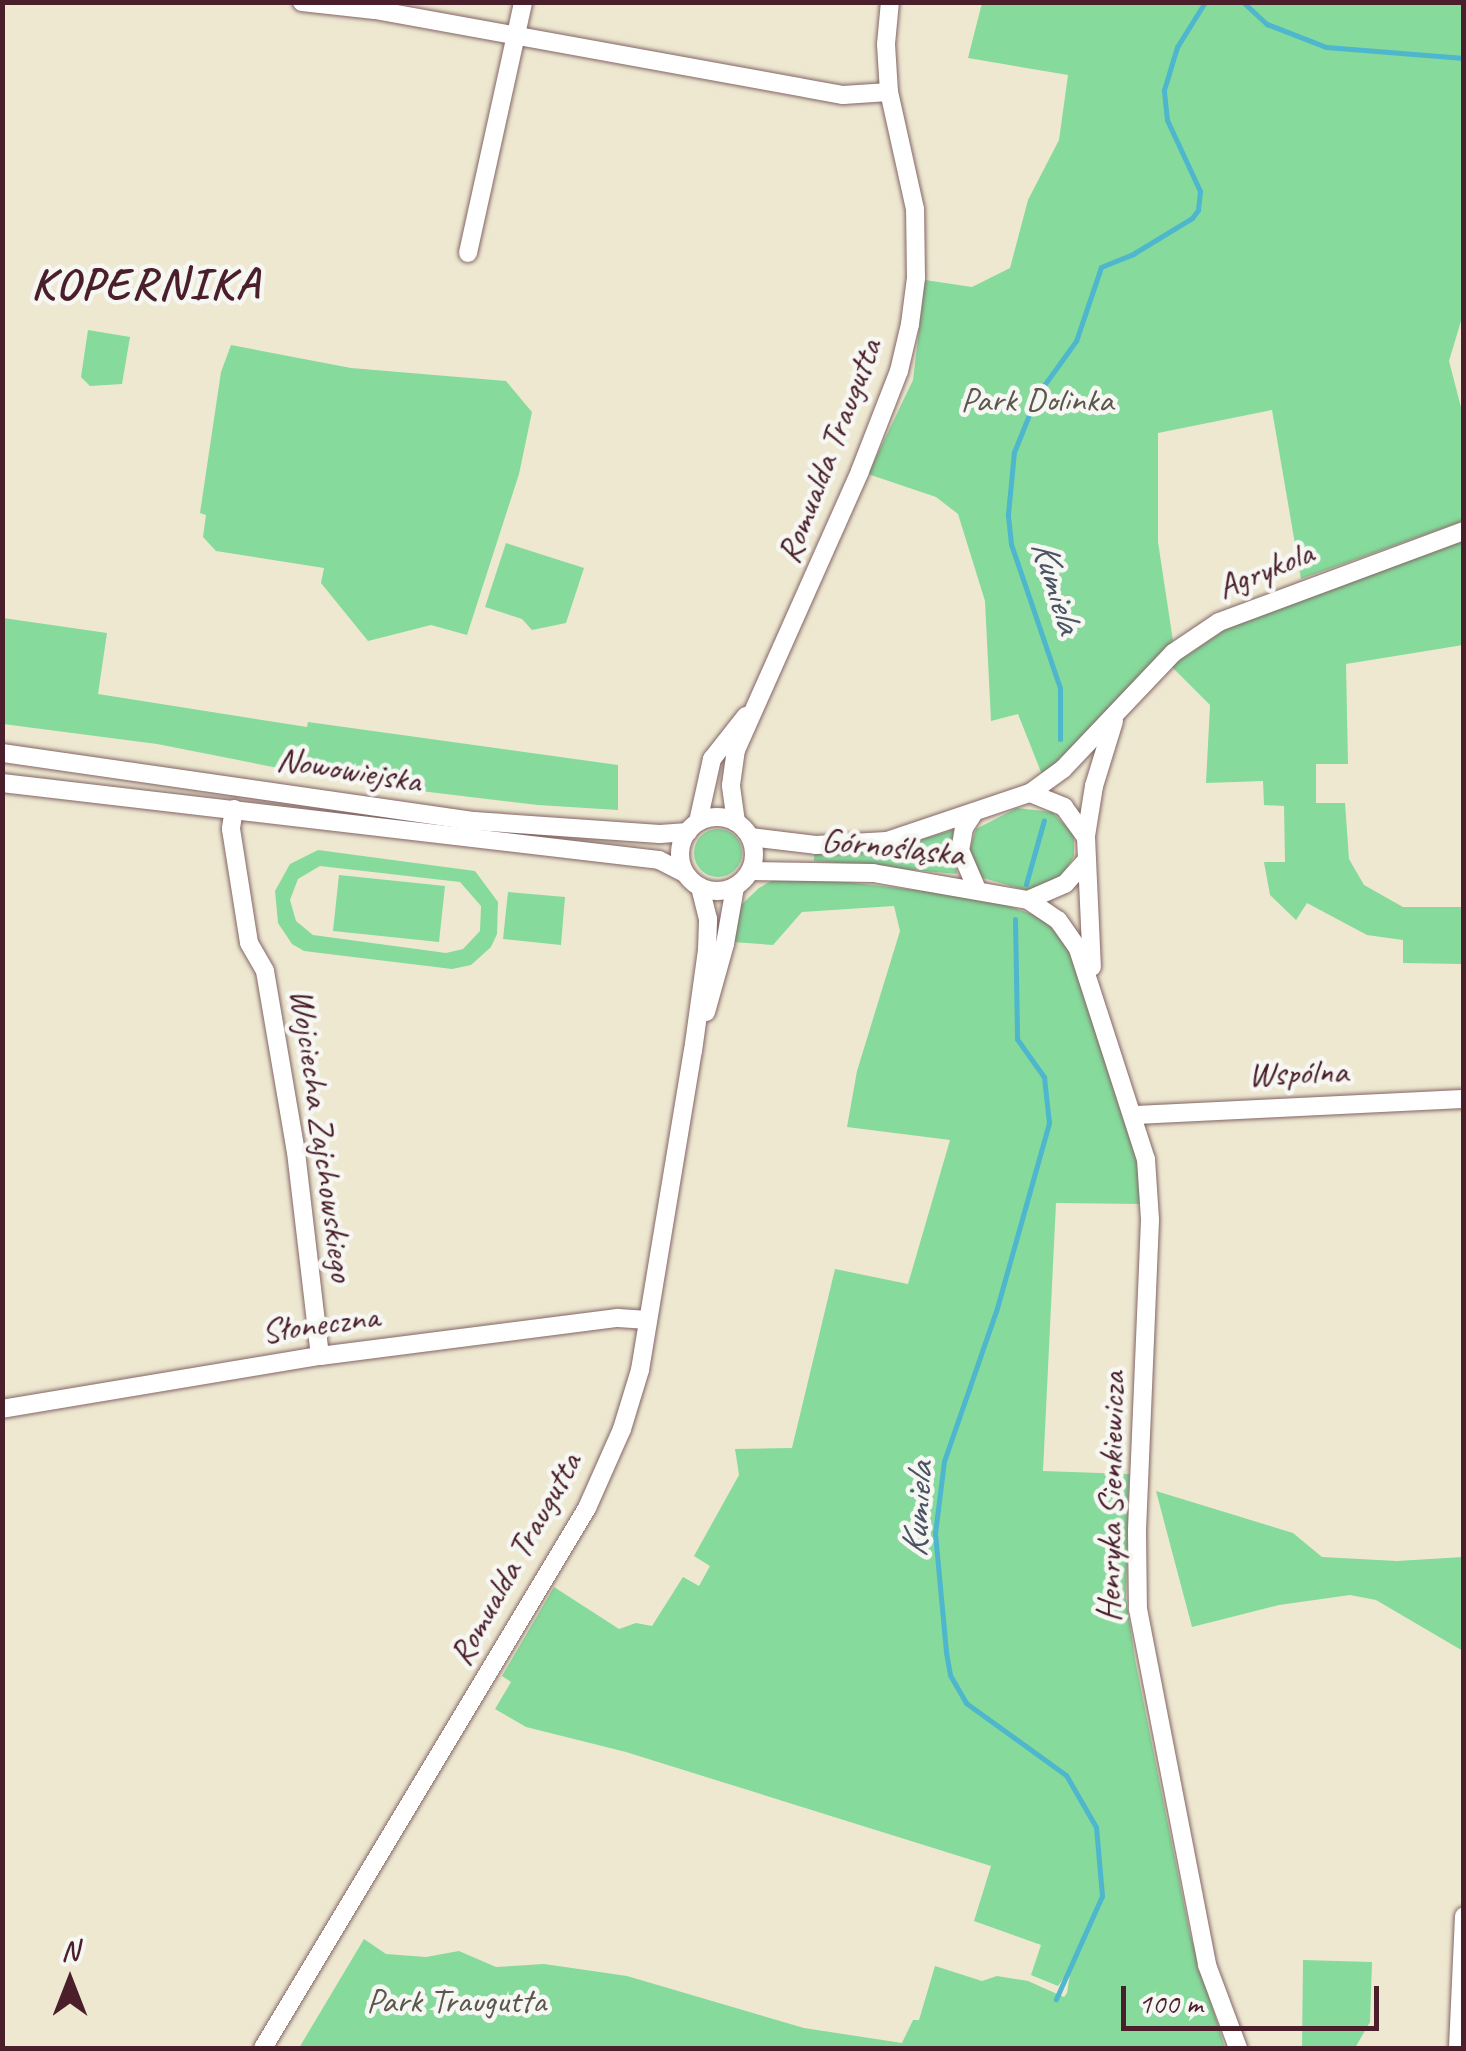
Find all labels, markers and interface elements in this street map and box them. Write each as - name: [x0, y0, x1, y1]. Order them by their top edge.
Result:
- district label: KOPERNIKA: [32, 257, 260, 311]
- street label: Romualda Traugutta: [767, 332, 891, 570]
- park label: Park Dolinka: [961, 379, 1113, 421]
- street label: Agrykola: [1211, 532, 1319, 608]
- water label: Kumiela: [1021, 534, 1093, 638]
- street label: Nowowiejska: [274, 738, 424, 802]
- street label: Górnośląska: [820, 819, 966, 875]
- street label: Wojciecha Zajchowskiego: [281, 987, 363, 1283]
- street label: Wspólna: [1247, 1050, 1349, 1096]
- street label: Słoneczna: [259, 1295, 381, 1353]
- street label: Henryka Sienkiewicza: [1088, 1371, 1134, 1623]
- street label: Romualda Traugutta: [439, 1444, 591, 1674]
- water label: Kumiela: [891, 1461, 943, 1559]
- north arrow: [20, 1931, 120, 2031]
- text: N: [61, 1933, 79, 1968]
- scale bar: [1126, 1966, 1384, 2028]
- park label: Park Traugutta: [365, 1980, 547, 2022]
- text: 100 m: [1138, 1984, 1203, 2022]

